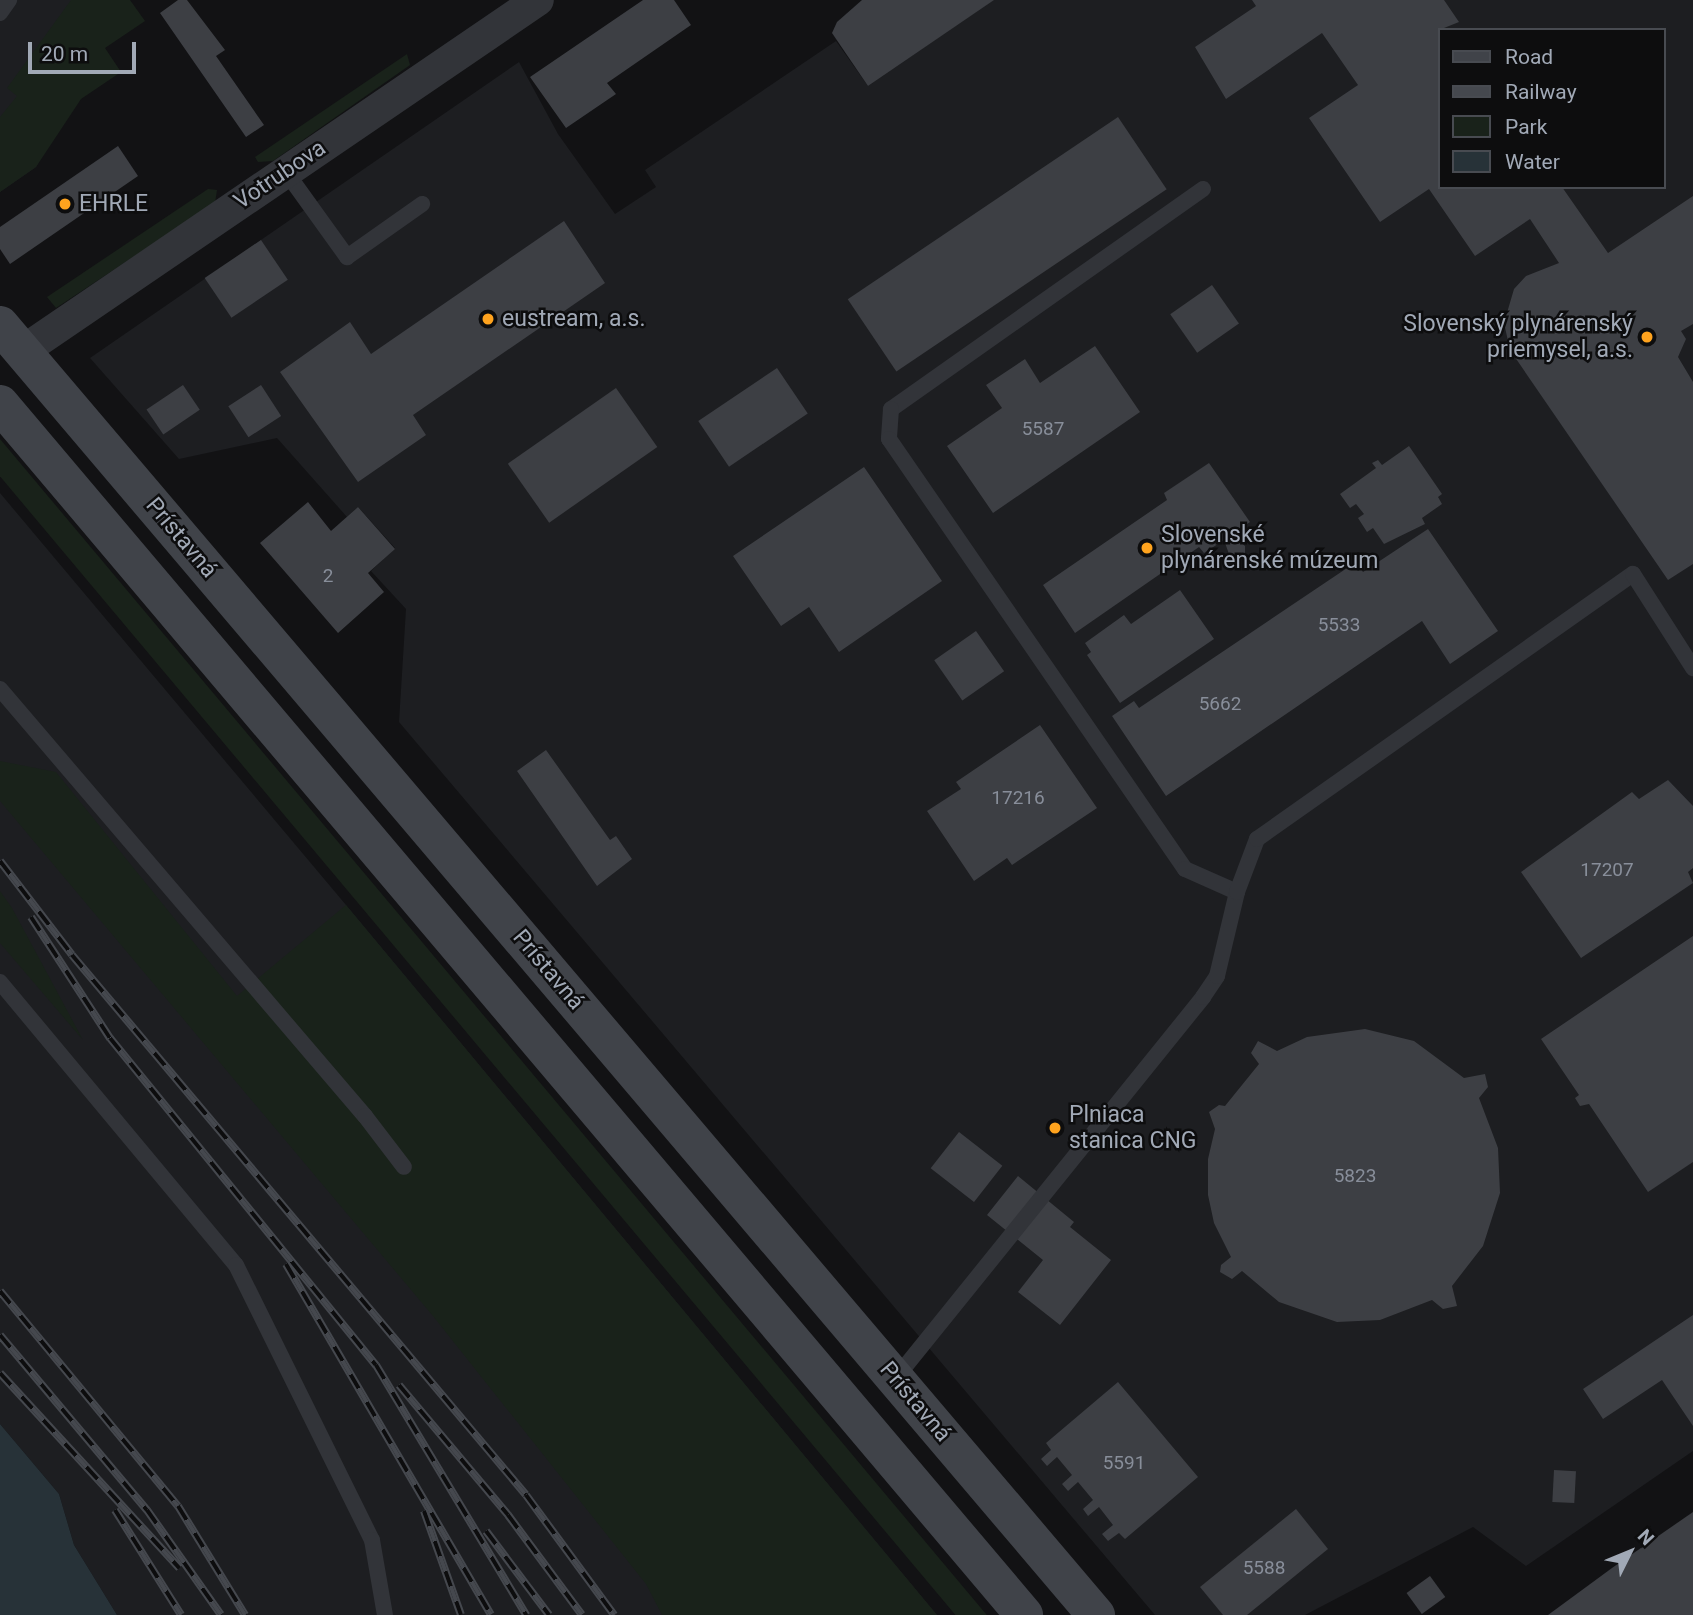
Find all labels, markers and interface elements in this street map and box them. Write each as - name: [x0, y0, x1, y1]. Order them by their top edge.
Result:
- scale bar: [32, 28, 140, 72]
- legend: [1438, 28, 1665, 189]
- text: 20 m: [41, 42, 88, 66]
- text: Road: [1505, 45, 1553, 69]
- text: Railway: [1505, 80, 1577, 104]
- text: Park: [1505, 115, 1547, 139]
- street label: Votrubova: [229, 134, 331, 216]
- text: Water: [1505, 150, 1560, 174]
- place label: EHRLE: [79, 190, 148, 218]
- marker: EHRLE: [57, 196, 73, 212]
- place label: eustream, a.s.: [502, 305, 645, 333]
- place label: Slovenský plynárenský priemysel, a.s.: [1403, 310, 1633, 364]
- marker: eustream, a.s.: [480, 311, 496, 327]
- marker: Slovenský plynárenský priemysel, a.s.: [1639, 329, 1655, 345]
- house number: 5587: [1022, 418, 1064, 440]
- street label: Prístavná: [140, 492, 222, 584]
- place label: Slovenské plynárenské múzeum: [1161, 521, 1378, 575]
- marker: Slovenské plynárenské múzeum: [1139, 540, 1155, 556]
- house number: 2: [323, 565, 333, 587]
- house number: 5533: [1318, 614, 1360, 636]
- house number: 5662: [1199, 693, 1241, 715]
- house number: 17216: [991, 787, 1045, 809]
- house number: 17207: [1580, 859, 1634, 881]
- street label: Prístavná: [507, 924, 589, 1016]
- place label: Plniaca stanica CNG: [1069, 1101, 1196, 1155]
- marker: Plniaca stanica CNG: [1047, 1120, 1063, 1136]
- house number: 5823: [1334, 1165, 1376, 1187]
- street label: Prístavná: [874, 1356, 956, 1448]
- house number: 5591: [1103, 1452, 1145, 1474]
- north arrow: [1595, 1517, 1665, 1587]
- text: N: [1633, 1525, 1659, 1550]
- house number: 5588: [1243, 1557, 1285, 1579]

